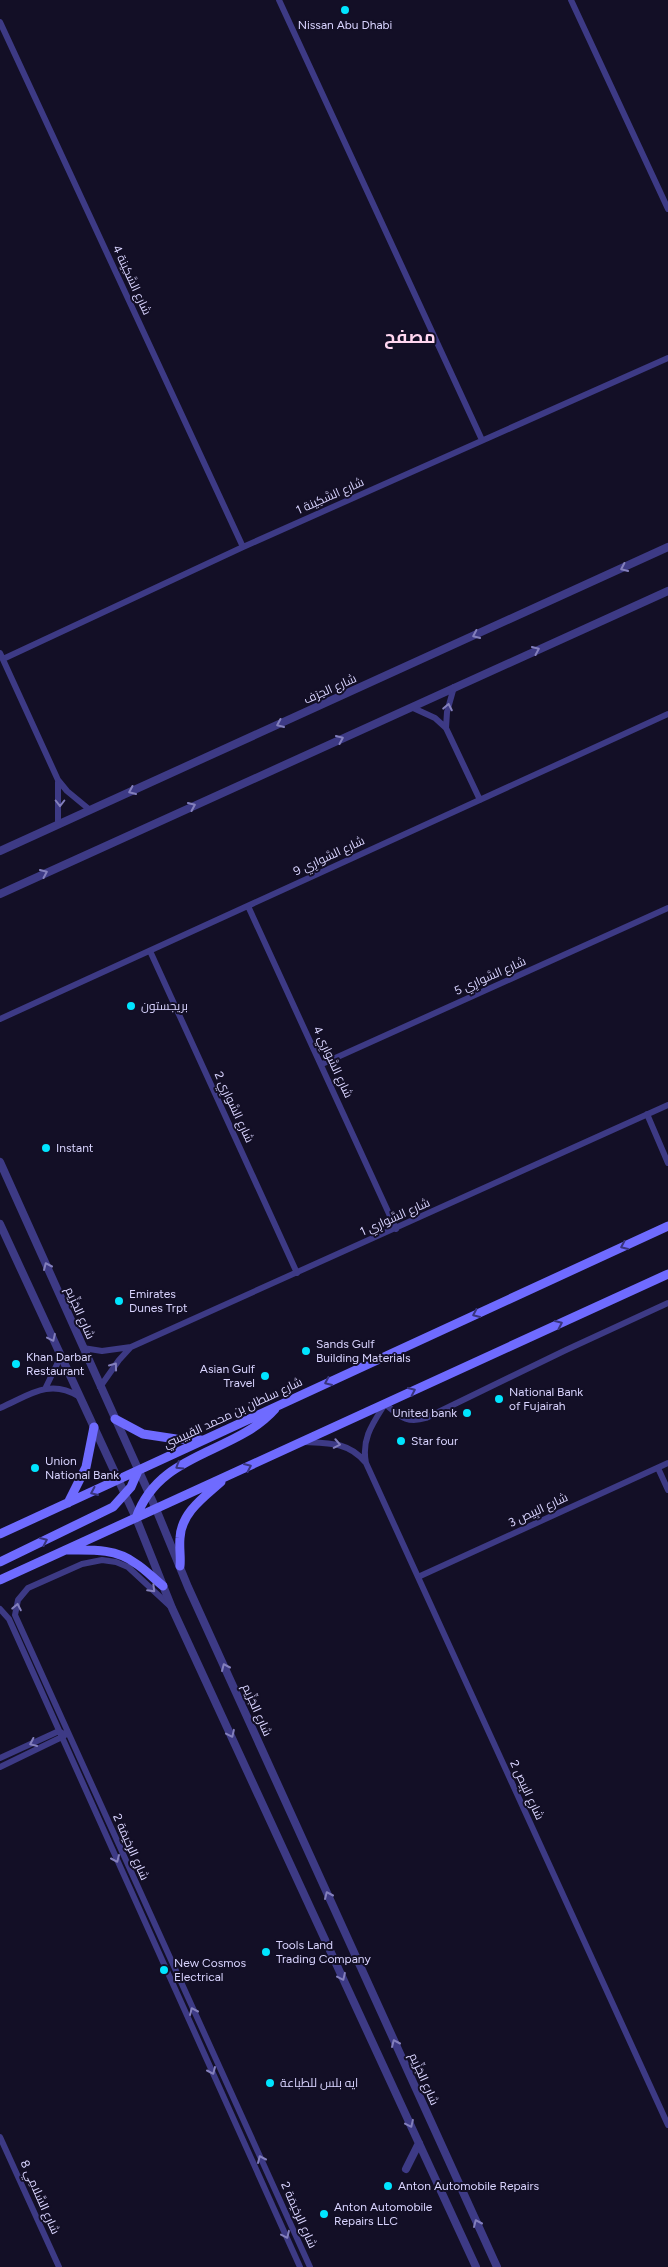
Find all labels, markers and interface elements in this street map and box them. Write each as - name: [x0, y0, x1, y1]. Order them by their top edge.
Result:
- marker: Nissan Abu Dhabi: [339, 4, 351, 16]
- place label: Nissan Abu Dhabi: [298, 18, 392, 32]
- street label: شارع السَّكِينة 4: [109, 243, 154, 318]
- district label: مصفح: [384, 326, 436, 349]
- street label: شارع السَّكِينة 1: [294, 475, 367, 518]
- one-way arrow: [620, 561, 629, 572]
- one-way arrow: [472, 629, 481, 640]
- one-way arrow: [531, 646, 540, 657]
- street label: شارع الحِرَف: [302, 671, 359, 708]
- one-way arrow: [443, 703, 453, 712]
- one-way arrow: [276, 718, 285, 729]
- one-way arrow: [335, 735, 344, 746]
- one-way arrow: [128, 784, 137, 795]
- one-way arrow: [54, 799, 65, 807]
- one-way arrow: [187, 802, 196, 813]
- street label: شارع السَّوارِي 9: [291, 833, 368, 881]
- one-way arrow: [39, 869, 48, 880]
- street label: شارع السَّوارِي 5: [452, 954, 529, 1001]
- place label: بريجستون: [141, 999, 188, 1013]
- marker: بريجستون: [125, 1000, 137, 1012]
- street label: شارع السَّوارِي 4: [308, 1024, 356, 1101]
- street label: شارع السَّوارِي 2: [209, 1069, 257, 1146]
- place label: Instant: [56, 1141, 94, 1155]
- marker: Instant: [40, 1142, 52, 1154]
- street label: شارع السَّوارِي 1: [358, 1195, 433, 1241]
- one-way arrow: [620, 1240, 629, 1251]
- one-way arrow: [42, 1262, 53, 1271]
- street label: شارع الجَزِّيم: [61, 1284, 99, 1342]
- place label: Emirates Dunes Trpt: [129, 1287, 188, 1315]
- marker: Emirates Dunes Trpt: [113, 1295, 125, 1307]
- one-way arrow: [472, 1308, 481, 1319]
- one-way arrow: [554, 1319, 563, 1330]
- one-way arrow: [46, 1333, 57, 1342]
- place label: Sands Gulf Building Materials: [316, 1337, 411, 1365]
- marker: Sands Gulf Building Materials: [300, 1345, 312, 1357]
- place label: Khan Darbar Restaurant: [26, 1350, 91, 1378]
- marker: Khan Darbar Restaurant: [10, 1358, 22, 1370]
- place label: Asian Gulf Travel: [200, 1362, 256, 1390]
- one-way arrow: [109, 1363, 117, 1372]
- marker: Asian Gulf Travel: [259, 1370, 271, 1382]
- street label: شارع سلطان بن محمد القبيسي: [161, 1375, 306, 1454]
- one-way arrow: [325, 1376, 334, 1386]
- place label: National Bank of Fujairah: [509, 1385, 583, 1413]
- one-way arrow: [406, 1388, 415, 1398]
- marker: National Bank of Fujairah: [493, 1393, 505, 1405]
- place label: United bank: [392, 1406, 457, 1420]
- marker: United bank: [461, 1407, 473, 1419]
- place label: Star four: [411, 1434, 458, 1448]
- marker: Star four: [395, 1435, 407, 1447]
- one-way arrow: [333, 1439, 342, 1449]
- place label: Union National Bank: [45, 1454, 119, 1482]
- one-way arrow: [175, 1460, 184, 1470]
- marker: Union National Bank: [29, 1462, 41, 1474]
- one-way arrow: [243, 1462, 252, 1473]
- one-way arrow: [90, 1485, 99, 1496]
- street label: شارع البِيص 3: [506, 1490, 570, 1531]
- one-way arrow: [39, 1537, 48, 1548]
- one-way arrow: [146, 1583, 155, 1592]
- one-way arrow: [12, 1603, 22, 1611]
- one-way arrow: [220, 1663, 231, 1672]
- street label: شارع الجَزِّيم: [238, 1681, 276, 1739]
- one-way arrow: [224, 1728, 234, 1737]
- one-way arrow: [29, 1737, 38, 1748]
- street label: شارع البِيص 2: [506, 1758, 547, 1823]
- street label: شارع الرخيمَة 2: [109, 1812, 152, 1883]
- one-way arrow: [110, 1854, 121, 1863]
- one-way arrow: [324, 1891, 334, 1900]
- place label: Tools Land Trading Company: [276, 1938, 371, 1966]
- marker: Tools Land Trading Company: [260, 1946, 272, 1958]
- place label: New Cosmos Electrical: [174, 1956, 246, 1984]
- marker: New Cosmos Electrical: [158, 1964, 170, 1976]
- one-way arrow: [336, 1972, 346, 1981]
- one-way arrow: [189, 2007, 200, 2016]
- one-way arrow: [391, 2039, 402, 2048]
- street label: شارع الجَزِّيم: [405, 2050, 443, 2108]
- one-way arrow: [205, 2066, 216, 2075]
- place label: ايه بلس للطباعة: [280, 2076, 358, 2090]
- marker: ايه بلس للطباعة: [264, 2077, 276, 2089]
- one-way arrow: [404, 2119, 414, 2128]
- one-way arrow: [256, 2155, 267, 2164]
- street label: شارع السَّلامِي 8: [15, 2158, 63, 2238]
- place label: Anton Automobile Repairs: [398, 2179, 539, 2193]
- street label: شارع الرخيمَة 2: [277, 2180, 320, 2251]
- marker: Anton Automobile Repairs: [382, 2180, 394, 2192]
- place label: Anton Automobile Repairs LLC: [334, 2200, 433, 2228]
- marker: Anton Automobile Repairs LLC: [318, 2208, 330, 2220]
- one-way arrow: [472, 2219, 483, 2228]
- one-way arrow: [279, 2230, 290, 2239]

